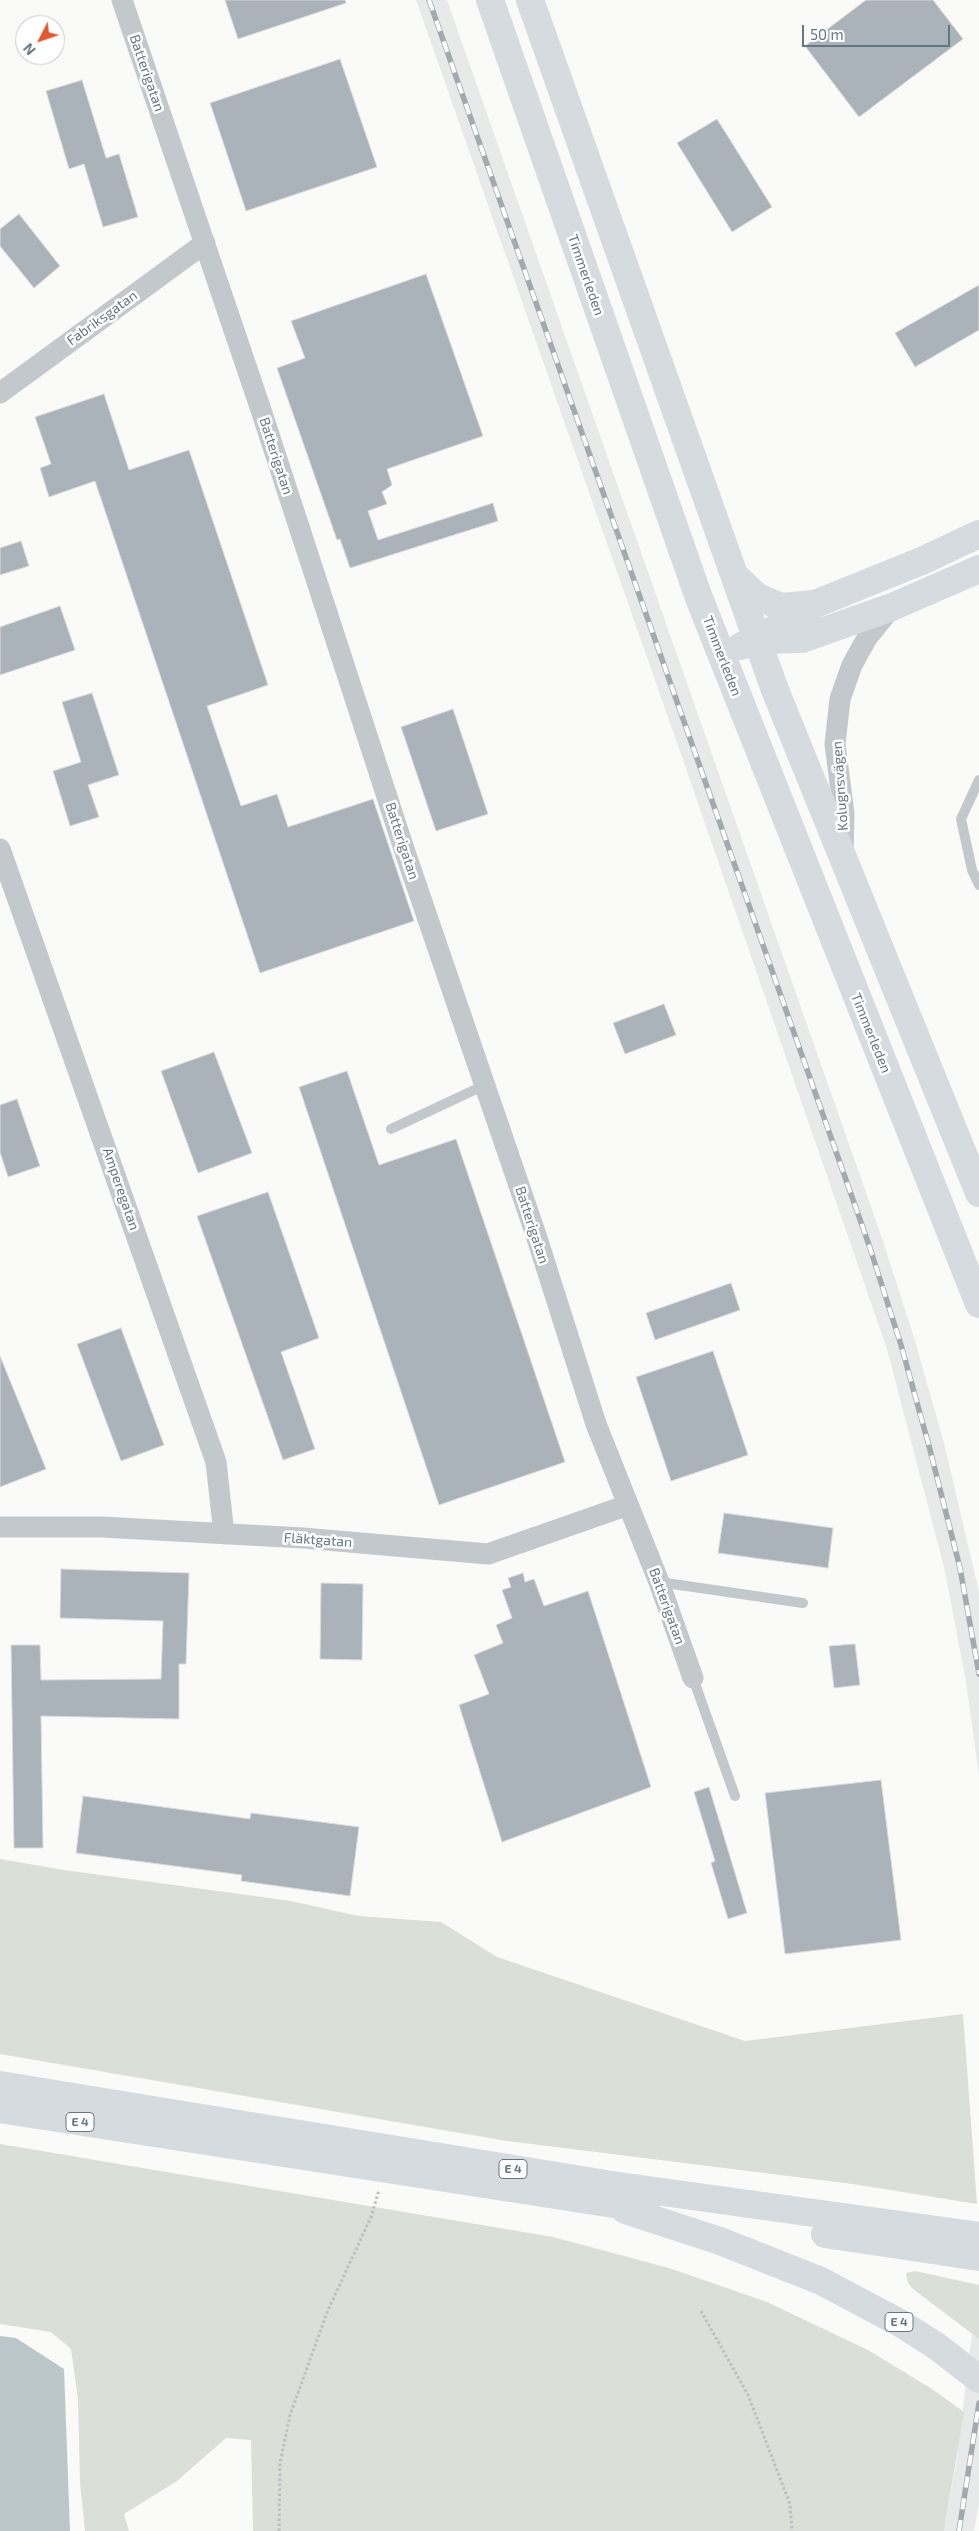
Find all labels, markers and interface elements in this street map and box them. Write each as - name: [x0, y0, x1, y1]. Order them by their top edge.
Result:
- north arrow: [15, 15, 65, 65]
- scale bar: [804, 15, 952, 47]
- text: 50 m: [810, 25, 844, 43]
- street label: Batterigatan: [126, 32, 168, 114]
- text: N: [19, 40, 39, 59]
- street label: Timmerleden: [564, 232, 608, 318]
- street label: Fabriksgatan: [64, 287, 140, 349]
- street label: Batterigatan: [256, 415, 296, 497]
- street label: Timmerleden: [699, 613, 745, 699]
- street label: Kolugnsvägen: [828, 741, 852, 831]
- street label: Batterigatan: [382, 800, 422, 882]
- street label: Timmerleden: [847, 991, 895, 1075]
- street label: Amperegatan: [99, 1146, 143, 1232]
- street label: Batterigatan: [512, 1184, 552, 1266]
- street label: Fläktgatan: [283, 1529, 353, 1551]
- street label: Batterigatan: [645, 1565, 689, 1647]
- road number: E 4: [66, 2112, 94, 2132]
- road number: E 4: [499, 2160, 527, 2178]
- road number: E 4: [885, 2312, 913, 2332]

